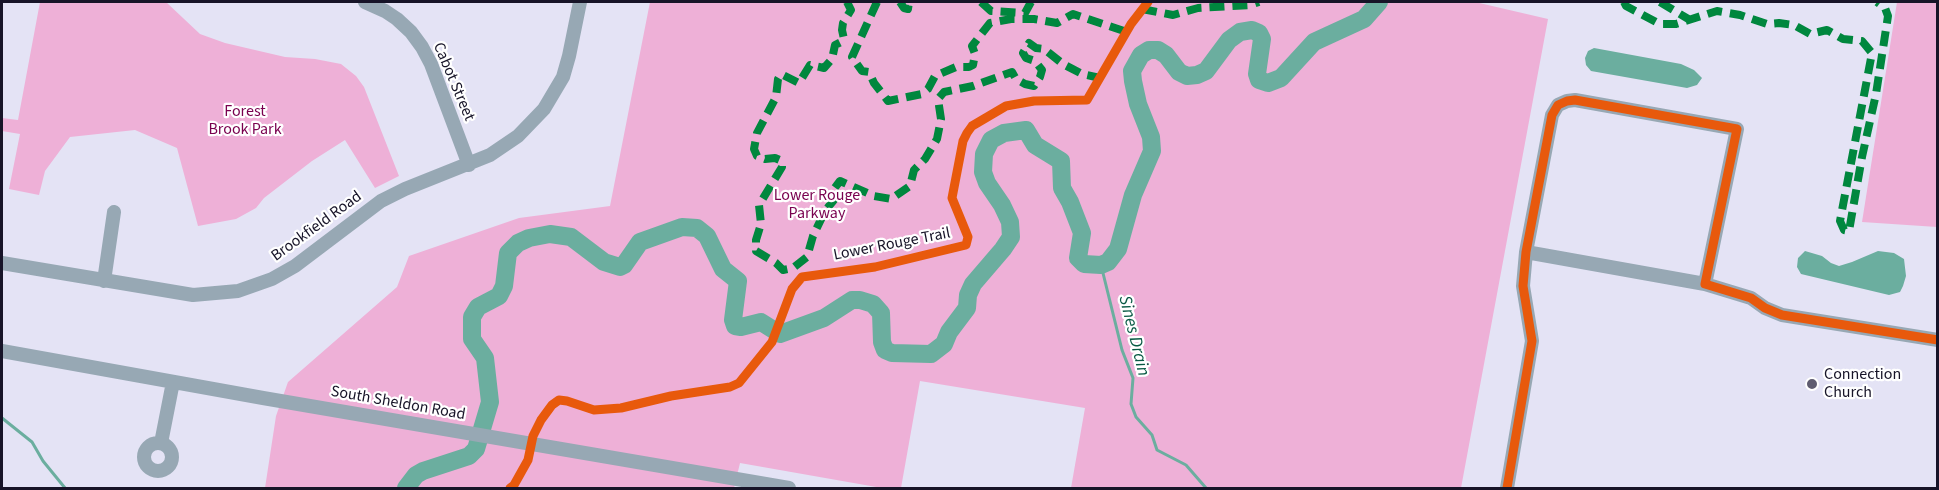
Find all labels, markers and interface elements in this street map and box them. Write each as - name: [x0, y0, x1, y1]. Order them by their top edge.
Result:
- street label: Cabot Street: [428, 40, 478, 124]
- park label: Forest Brook Park: [208, 102, 282, 140]
- park label: Lower Rouge Parkway: [774, 186, 860, 224]
- street label: Brookfield Road: [268, 188, 366, 266]
- street label: Lower Rouge Trail: [832, 224, 952, 266]
- water label: Sines Drain: [1113, 293, 1153, 379]
- place label: Connection Church: [1824, 365, 1901, 403]
- marker: Connection Church: [1805, 377, 1819, 391]
- street label: South Sheldon Road: [329, 383, 467, 425]

